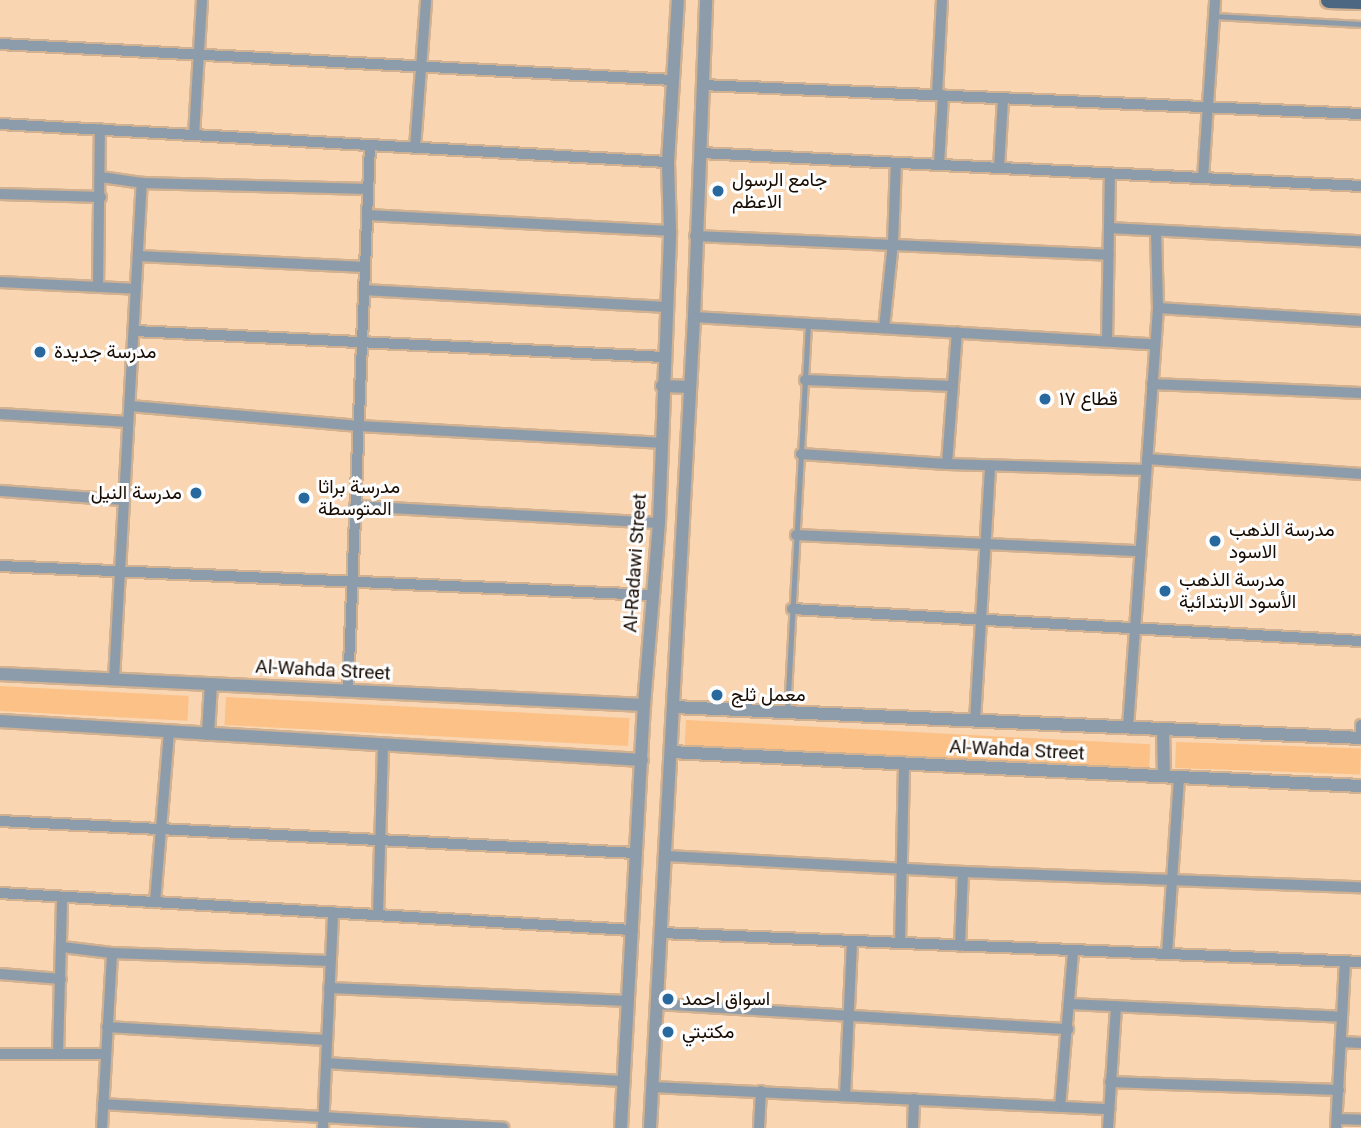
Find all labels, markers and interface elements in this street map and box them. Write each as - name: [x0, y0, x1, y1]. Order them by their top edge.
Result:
- place label: جامع الرسول الاعظم: [732, 169, 827, 213]
- marker: جامع الرسول الاعظم: [710, 183, 726, 199]
- place label: مدرسة جديدة: [54, 341, 157, 363]
- marker: مدرسة جديدة: [32, 344, 48, 360]
- place label: قطاع ١٧: [1059, 388, 1118, 410]
- marker: قطاع ١٧: [1037, 391, 1053, 407]
- place label: مدرسة براثا المتوسطة: [318, 476, 400, 520]
- place label: مدرسة النيل: [91, 482, 182, 504]
- marker: مدرسة النيل: [188, 485, 204, 501]
- marker: مدرسة براثا المتوسطة: [296, 490, 312, 506]
- street label: Al-Radawi Street: [619, 493, 651, 633]
- place label: مدرسة الذهب الاسود: [1229, 519, 1335, 563]
- marker: مدرسة الذهب الاسود: [1207, 533, 1223, 549]
- place label: مدرسة الذهب الأسود الابتدائية: [1179, 569, 1296, 613]
- marker: مدرسة الذهب الأسود الابتدائية: [1157, 583, 1173, 599]
- street label: Al-Wahda Street: [255, 655, 391, 685]
- place label: معمل ثلج: [731, 684, 806, 706]
- marker: معمل ثلج: [709, 687, 725, 703]
- street label: Al-Wahda Street: [949, 735, 1085, 765]
- place label: اسواق احمد: [682, 988, 770, 1010]
- marker: اسواق احمد: [660, 991, 676, 1007]
- place label: مكتبتي: [682, 1021, 734, 1043]
- marker: مكتبتي: [660, 1024, 676, 1040]

